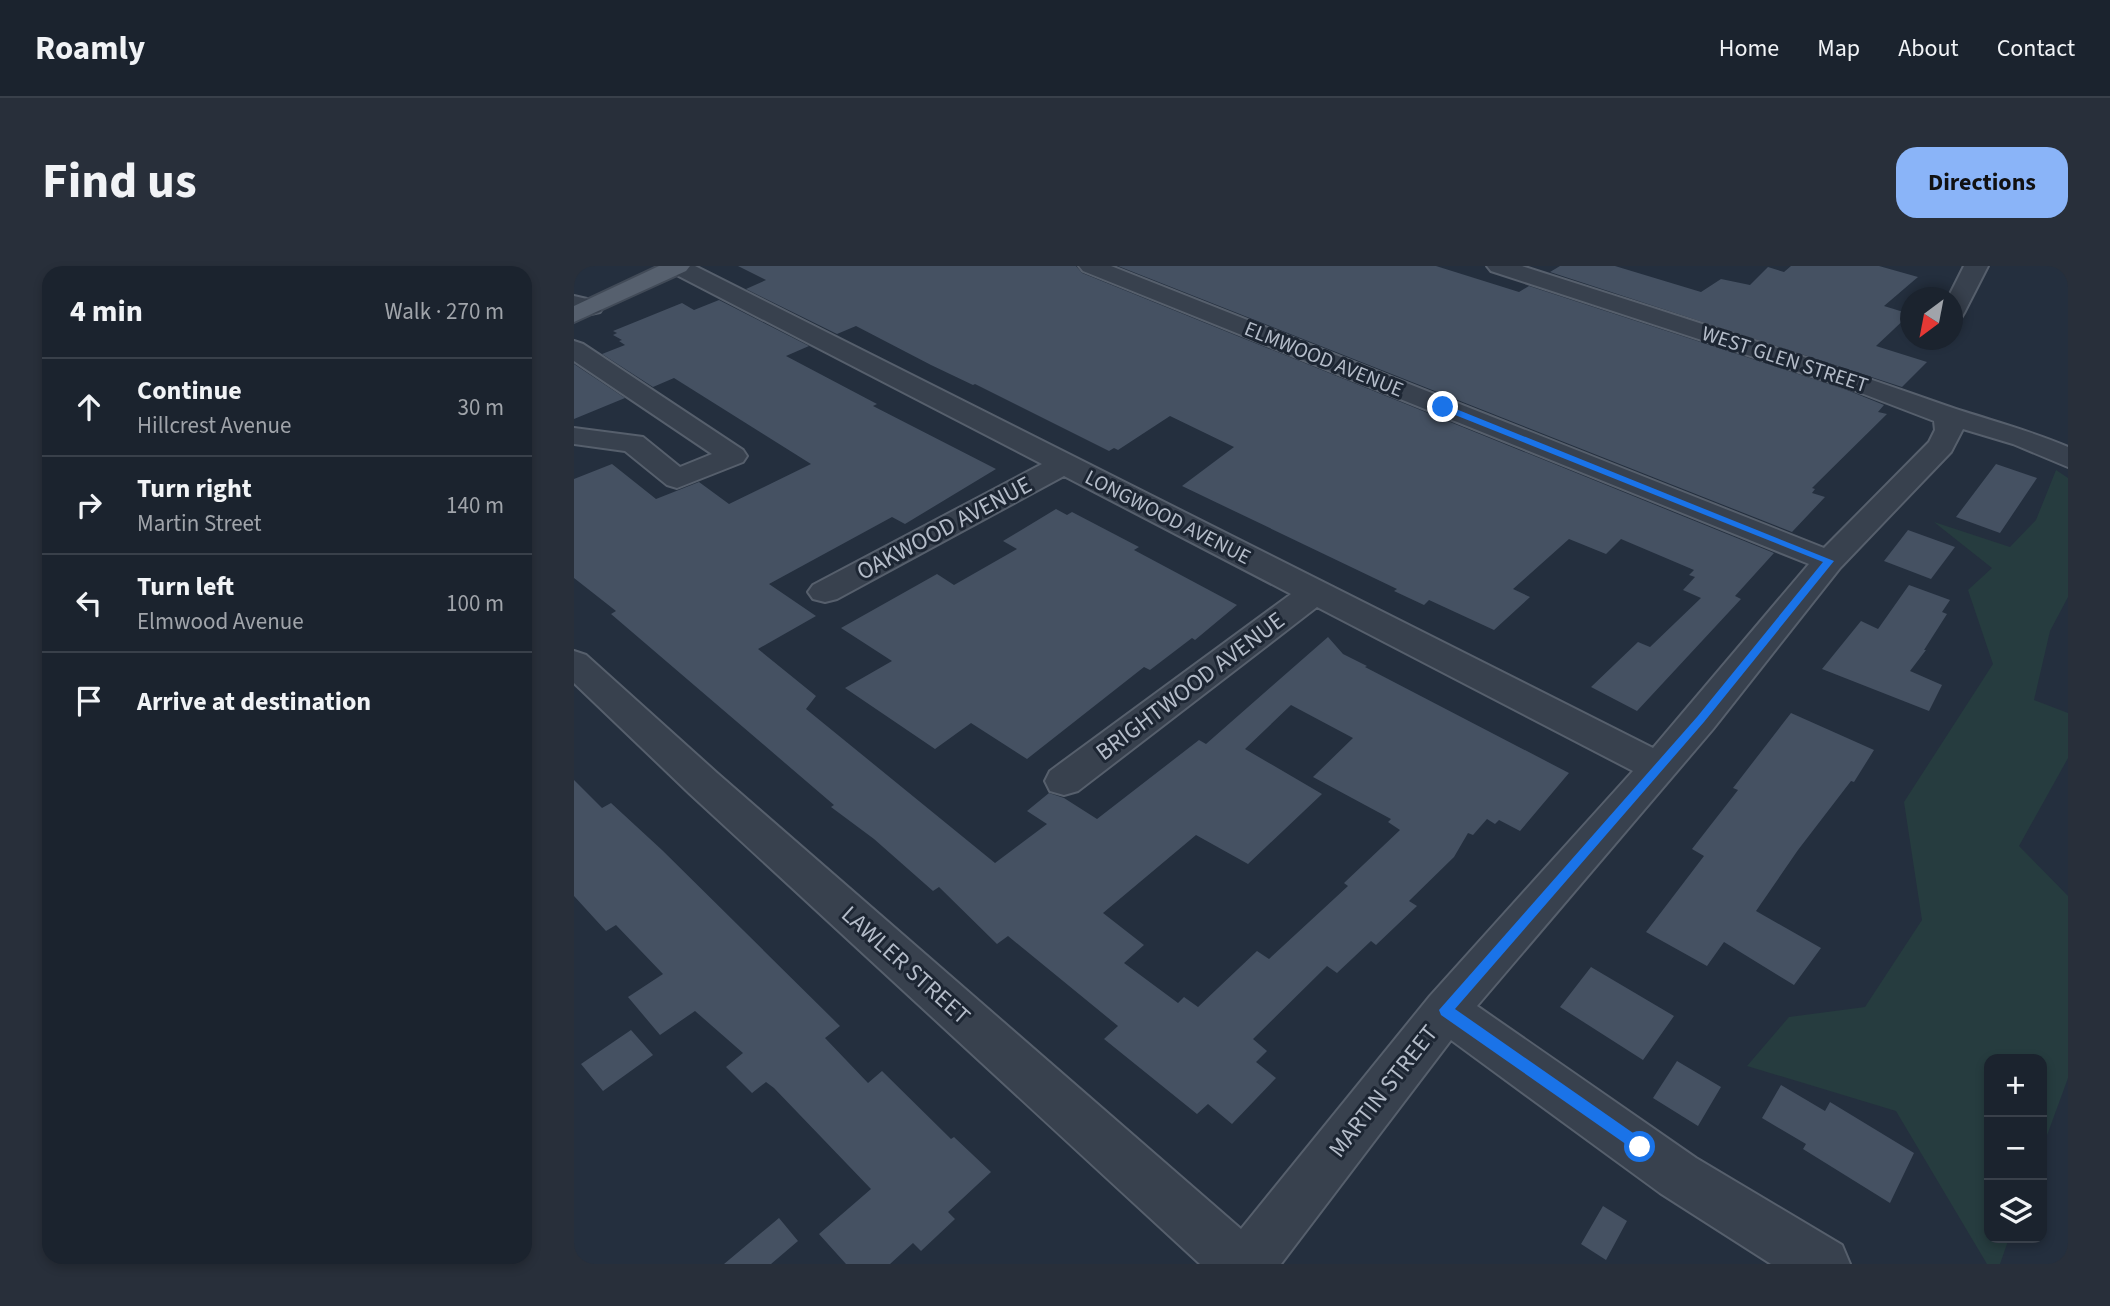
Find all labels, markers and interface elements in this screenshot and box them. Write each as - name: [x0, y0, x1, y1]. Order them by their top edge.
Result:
- text: Roamly: [35, 25, 145, 72]
- text: Home: [1719, 31, 1779, 66]
- text: Map: [1817, 31, 1860, 66]
- text: About: [1898, 31, 1959, 66]
- text: Contact: [1997, 31, 2075, 66]
- text: Find us: [42, 147, 197, 217]
- button: Directions: [1896, 147, 2068, 218]
- north arrow: [1900, 287, 1963, 350]
- text: 4 min: [70, 290, 143, 333]
- text: Walk · 270 m: [385, 295, 504, 328]
- street label: ELMWOOD AVENUE: [1240, 313, 1408, 405]
- street label: WEST GLEN STREET: [1698, 318, 1872, 400]
- text: Continue: [137, 372, 242, 409]
- icon: ahead: [70, 388, 108, 426]
- text: 30 m: [457, 391, 504, 424]
- route end: [1427, 391, 1458, 422]
- text: Hillcrest Avenue: [137, 409, 291, 442]
- street label: LONGWOOD AVENUE: [1080, 462, 1256, 572]
- street label: OAKWOOD AVENUE: [850, 467, 1038, 589]
- text: Turn right: [137, 470, 252, 507]
- icon: right: [70, 486, 108, 524]
- text: 140 m: [446, 489, 504, 522]
- text: Martin Street: [137, 507, 262, 540]
- text: Turn left: [137, 568, 234, 605]
- icon: left: [70, 584, 108, 622]
- text: 100 m: [446, 587, 504, 620]
- street label: BRIGHTWOOD AVENUE: [1088, 604, 1292, 769]
- text: Elmwood Avenue: [137, 605, 304, 638]
- icon: arrive: [70, 682, 108, 720]
- text: Arrive at destination: [137, 683, 371, 720]
- street label: LAWLER STREET: [833, 898, 978, 1033]
- street label: MARTIN STREET: [1320, 1017, 1447, 1165]
- map controls: [1984, 1054, 2047, 1243]
- button: +: [1984, 1054, 2047, 1117]
- button: −: [1984, 1117, 2047, 1180]
- route start: [1624, 1131, 1655, 1162]
- button: layers: [1984, 1180, 2047, 1243]

